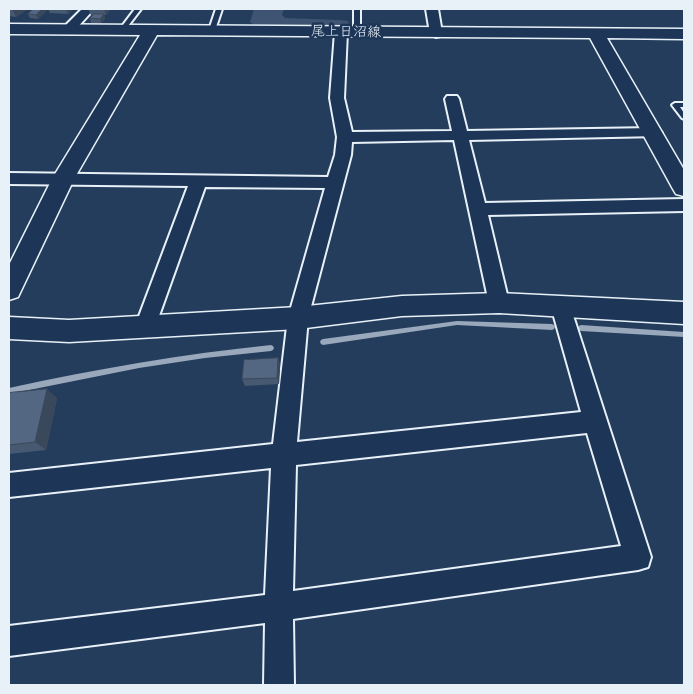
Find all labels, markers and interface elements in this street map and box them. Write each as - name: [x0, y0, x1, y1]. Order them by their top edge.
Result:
- street label: 尾上日沼線: [311, 23, 381, 41]

